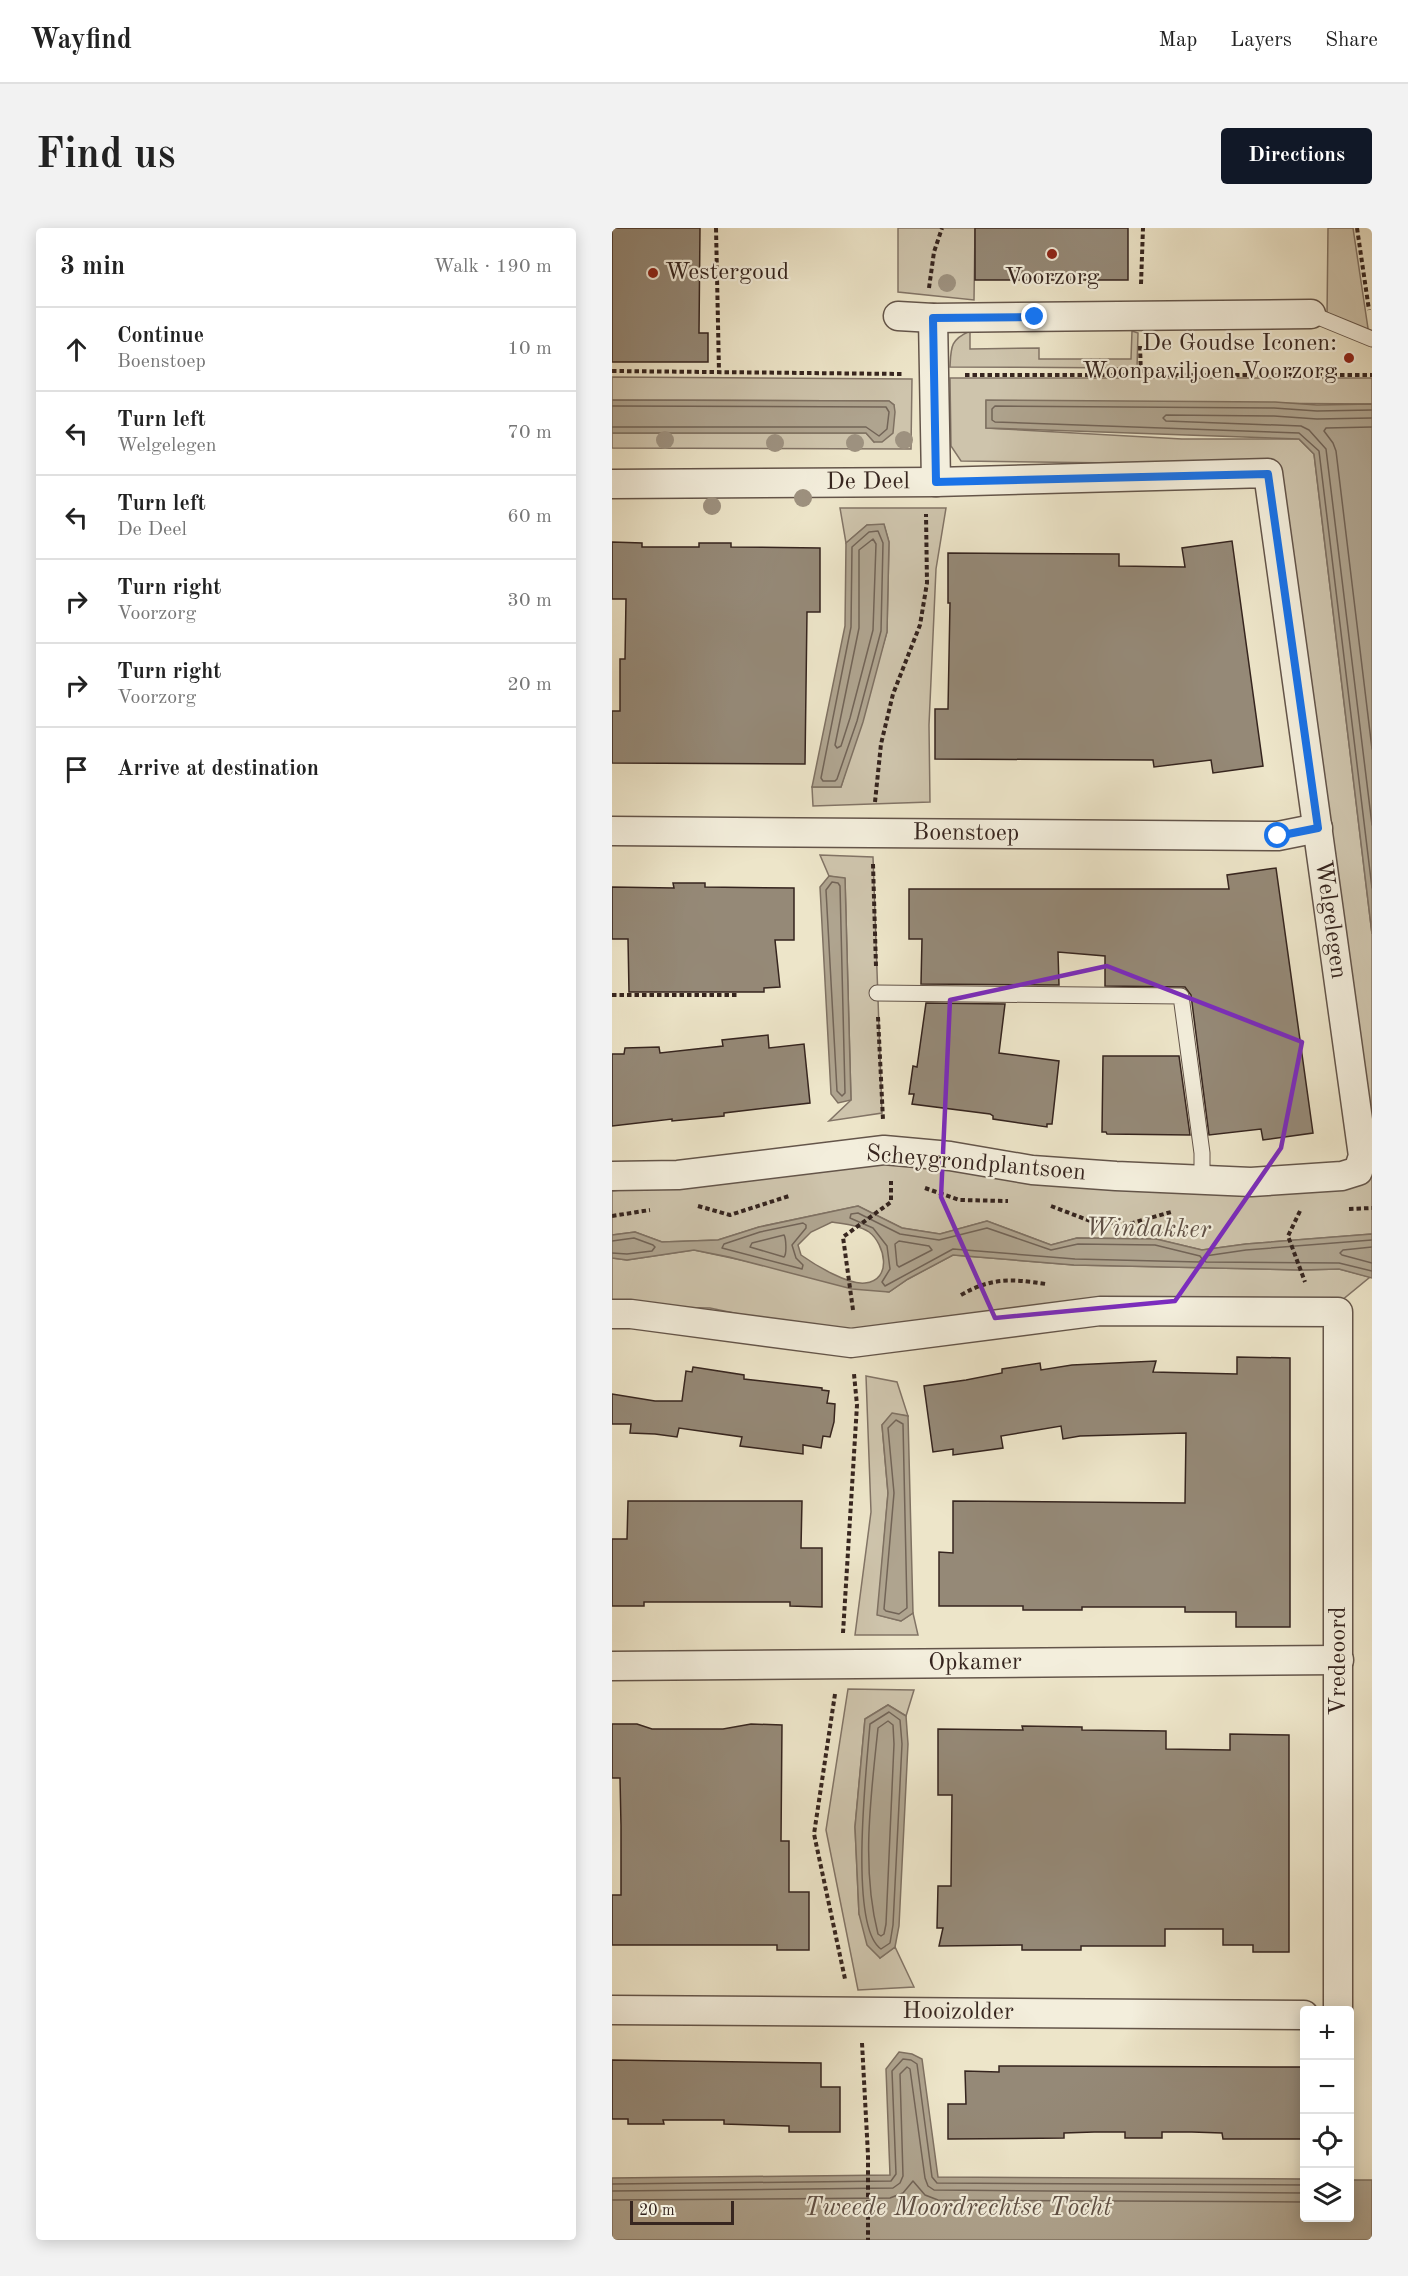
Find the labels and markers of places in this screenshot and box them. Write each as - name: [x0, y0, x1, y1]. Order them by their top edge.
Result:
- marker: Voorzorg: [1045, 247, 1059, 261]
- place label: Westergoud: [665, 261, 789, 285]
- marker: Westergoud: [646, 266, 660, 280]
- place label: Voorzorg: [1004, 266, 1100, 290]
- place label: De Goudse Iconen: Woonpaviljoen Voorzorg: [1082, 332, 1337, 384]
- marker: De Goudse Iconen: Woonpaviljoen Voorzorg: [1342, 351, 1356, 365]

